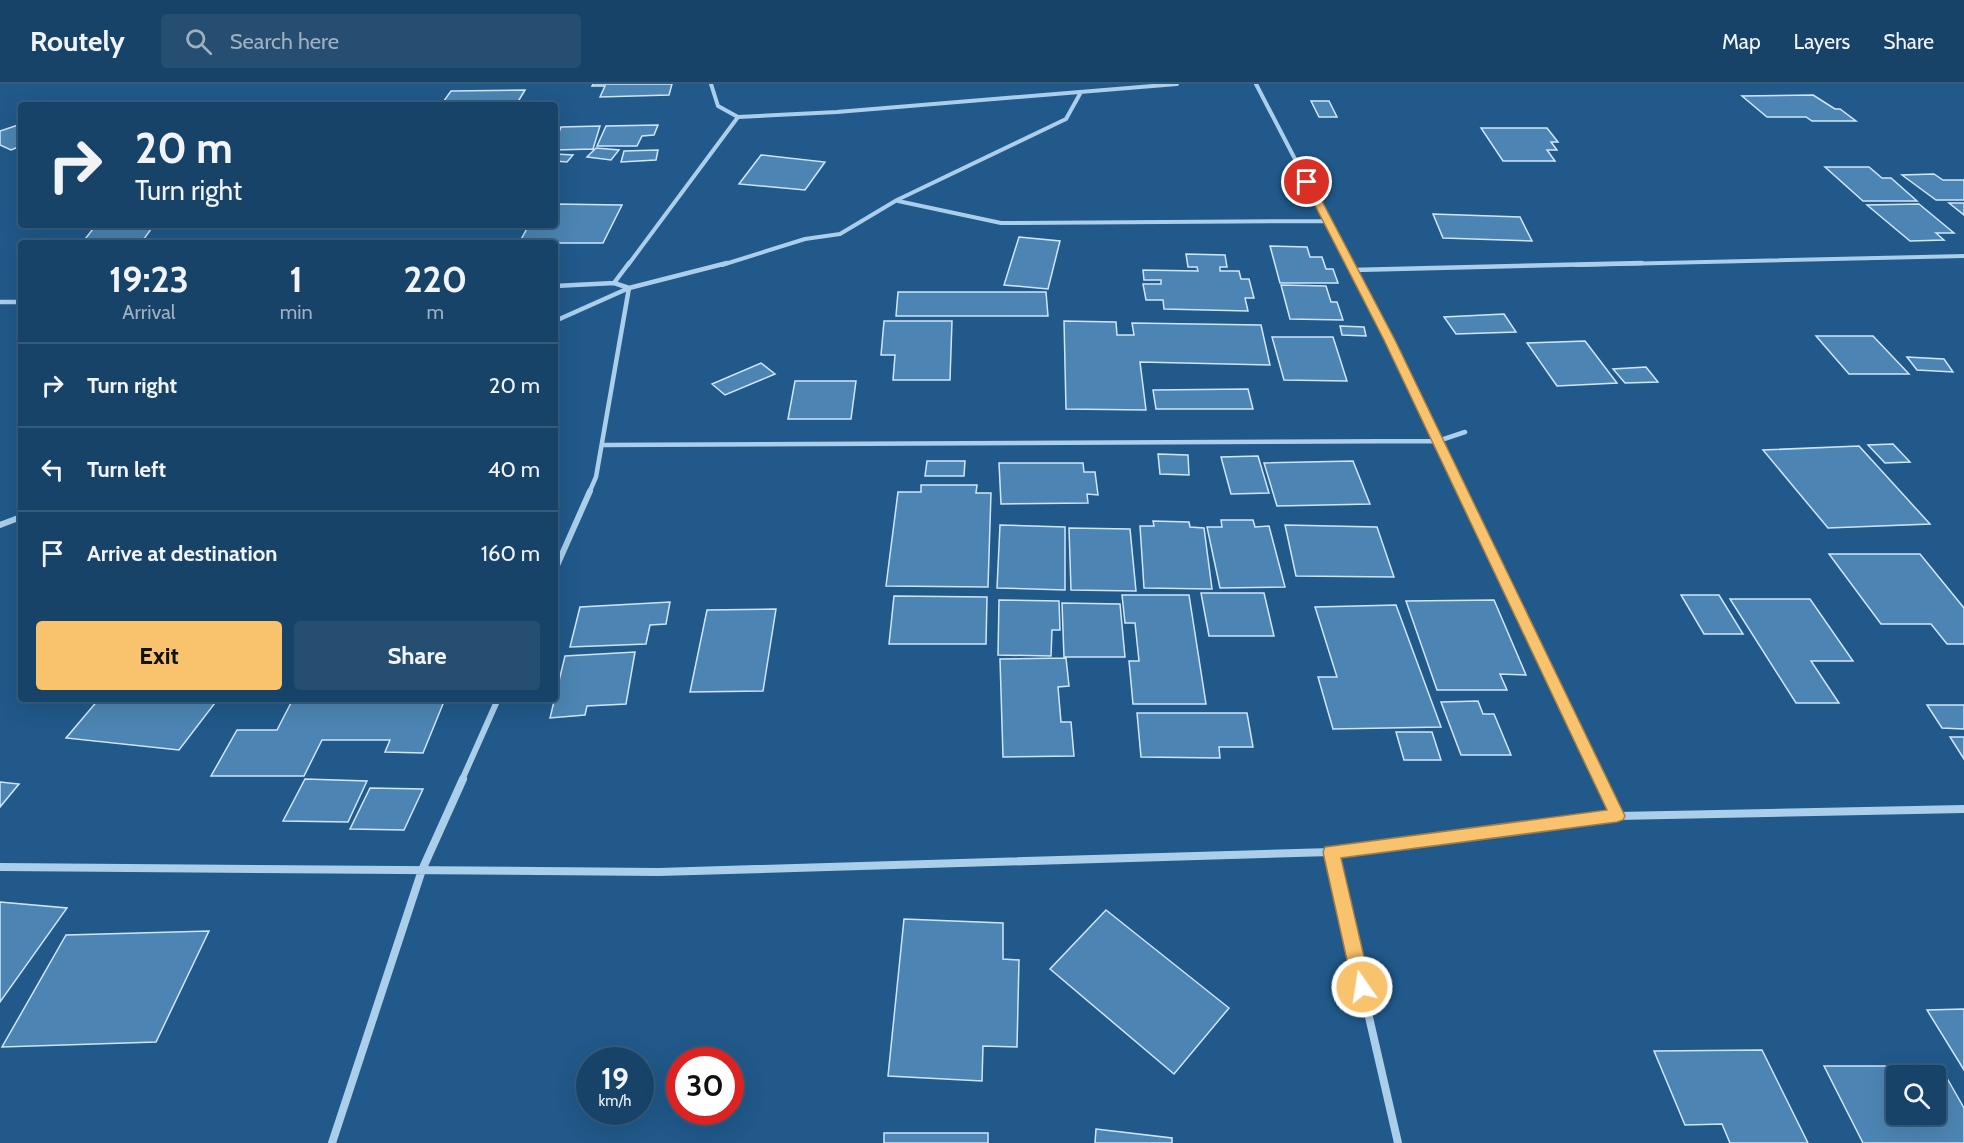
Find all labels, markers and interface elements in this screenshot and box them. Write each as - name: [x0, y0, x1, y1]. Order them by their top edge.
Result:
- search box: [161, 14, 581, 68]
- text: Routely: [30, 24, 125, 58]
- icon: search: [182, 25, 215, 58]
- text: Search here: [230, 28, 339, 55]
- text: Map: [1722, 29, 1761, 54]
- text: Layers: [1794, 29, 1850, 54]
- text: Share: [1883, 29, 1934, 54]
- text: 20 m: [135, 122, 233, 174]
- icon: right: [36, 126, 114, 204]
- pin: [1281, 156, 1332, 207]
- icon: arrive: [1290, 165, 1323, 198]
- text: Turn right: [135, 174, 242, 207]
- text: 19:23: [109, 257, 189, 301]
- text: 1: [290, 257, 303, 301]
- text: 220: [404, 257, 467, 301]
- text: Arrival: [122, 300, 175, 324]
- text: min: [280, 300, 313, 324]
- text: m: [427, 300, 444, 324]
- icon: right: [36, 369, 69, 402]
- text: Turn right: [87, 372, 177, 399]
- text: 20 m: [489, 372, 540, 399]
- icon: left: [36, 453, 69, 486]
- text: Turn left: [87, 456, 166, 483]
- text: 40 m: [488, 456, 540, 483]
- icon: arrive: [36, 537, 69, 570]
- text: Arrive at destination: [87, 540, 277, 567]
- text: 160 m: [481, 540, 540, 567]
- button: Exit: [36, 621, 282, 690]
- button: Share: [294, 621, 540, 690]
- position arrow: [1330, 955, 1394, 1019]
- speed limit sign: 30: [666, 1047, 744, 1125]
- text: 19: [601, 1060, 629, 1097]
- map controls: [1886, 1065, 1946, 1125]
- button: search: [1886, 1065, 1946, 1125]
- text: km/h: [599, 1092, 631, 1110]

